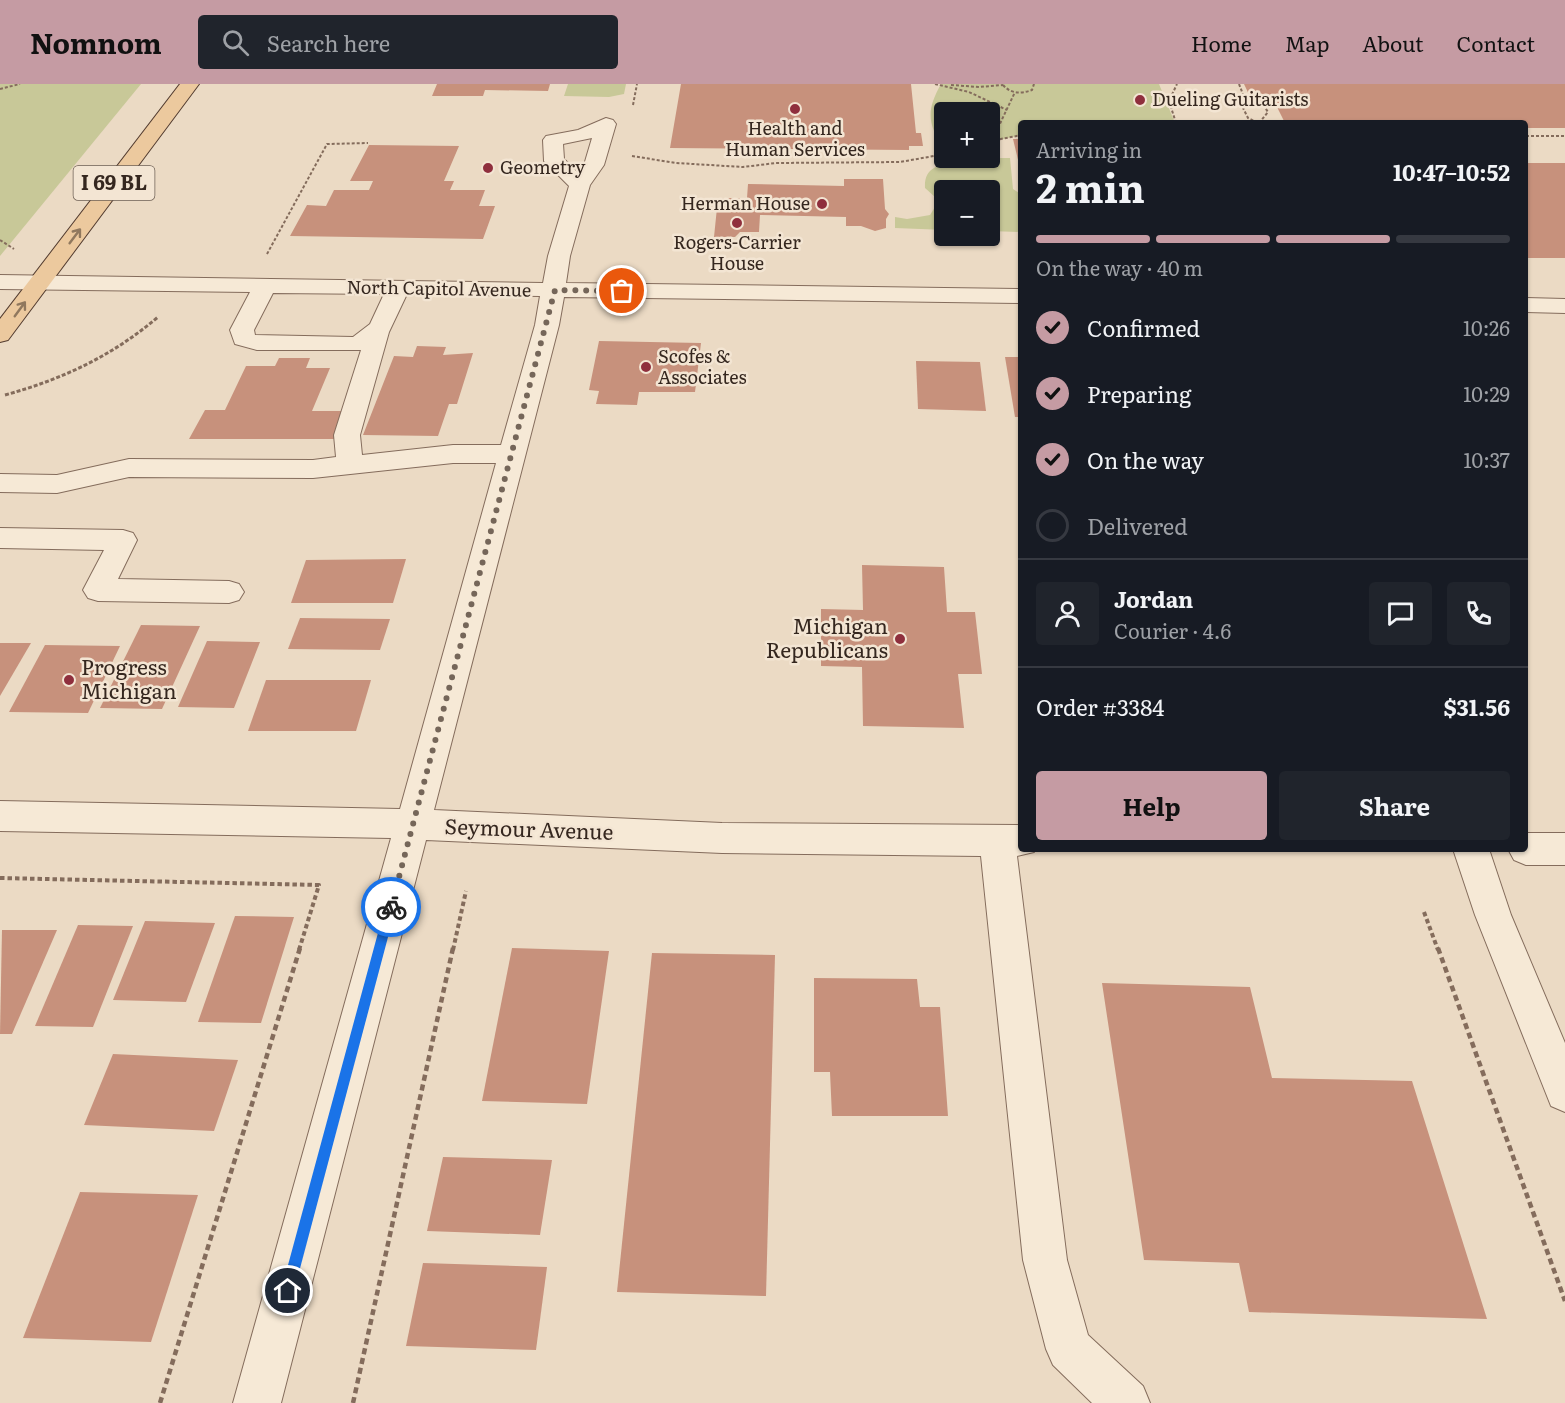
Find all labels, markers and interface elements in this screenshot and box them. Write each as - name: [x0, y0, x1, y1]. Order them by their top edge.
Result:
- search box: [198, 15, 618, 69]
- text: Nomnom: [30, 21, 162, 63]
- icon: search: [219, 26, 252, 59]
- text: Search here: [267, 26, 390, 59]
- text: Home: [1191, 27, 1252, 58]
- text: Map: [1285, 27, 1329, 58]
- text: About: [1362, 27, 1424, 58]
- text: Contact: [1457, 27, 1535, 58]
- place label: Dueling Guitarists: [1152, 85, 1308, 112]
- marker: Dueling Guitarists: [1133, 93, 1147, 107]
- marker: Health and Human Services: [788, 102, 802, 116]
- map controls: [934, 102, 1000, 246]
- button: +: [934, 102, 1000, 168]
- place label: Health and Human Services: [725, 114, 865, 162]
- text: Arriving in: [1036, 134, 1142, 164]
- place label: Geometry: [500, 153, 586, 180]
- text: 10:47–10:52: [1393, 155, 1510, 188]
- text: 2 min: [1036, 157, 1145, 215]
- marker: Geometry: [481, 161, 495, 175]
- road number: I 69 BL: [74, 166, 154, 200]
- button: −: [934, 180, 1000, 246]
- place label: Herman House: [681, 189, 810, 216]
- marker: Herman House: [815, 197, 829, 211]
- marker: Rogers-Carrier House: [730, 216, 744, 230]
- place label: Rogers-Carrier House: [673, 228, 801, 276]
- one-way arrow: [68, 229, 81, 245]
- text: On the way · 40 m: [1036, 252, 1203, 282]
- pin: [596, 265, 647, 316]
- street label: North Capitol Avenue: [347, 272, 532, 303]
- icon: bag: [605, 274, 638, 307]
- one-way arrow: [14, 302, 26, 318]
- icon: check: [1036, 311, 1069, 344]
- text: Confirmed: [1087, 311, 1200, 344]
- text: 10:26: [1463, 312, 1510, 342]
- place label: Scofes & Associates: [658, 342, 747, 390]
- marker: Scofes & Associates: [639, 360, 653, 374]
- icon: check: [1036, 377, 1069, 410]
- text: Preparing: [1087, 377, 1191, 410]
- text: 10:29: [1463, 378, 1510, 408]
- icon: check: [1036, 443, 1069, 476]
- text: On the way: [1087, 443, 1204, 476]
- text: 10:37: [1463, 444, 1510, 474]
- text: Delivered: [1087, 509, 1188, 542]
- button: person: [1036, 582, 1099, 645]
- text: Jordan: [1114, 582, 1193, 615]
- button: chat: [1369, 582, 1432, 645]
- button: phone: [1447, 582, 1510, 645]
- place label: Michigan Republicans: [766, 609, 888, 664]
- text: Courier · 4.6: [1114, 615, 1231, 645]
- marker: Michigan Republicans: [893, 632, 907, 646]
- place label: Progress Michigan: [81, 650, 177, 705]
- marker: Progress Michigan: [62, 673, 76, 687]
- text: Order #3384: [1036, 690, 1164, 723]
- text: $31.56: [1443, 690, 1510, 723]
- button: Help: [1036, 771, 1267, 840]
- button: Share: [1279, 771, 1510, 840]
- street label: Seymour Avenue: [444, 809, 614, 846]
- courier: [361, 877, 421, 937]
- icon: bike: [375, 891, 408, 924]
- pin: [262, 1265, 313, 1316]
- icon: home: [271, 1274, 304, 1307]

